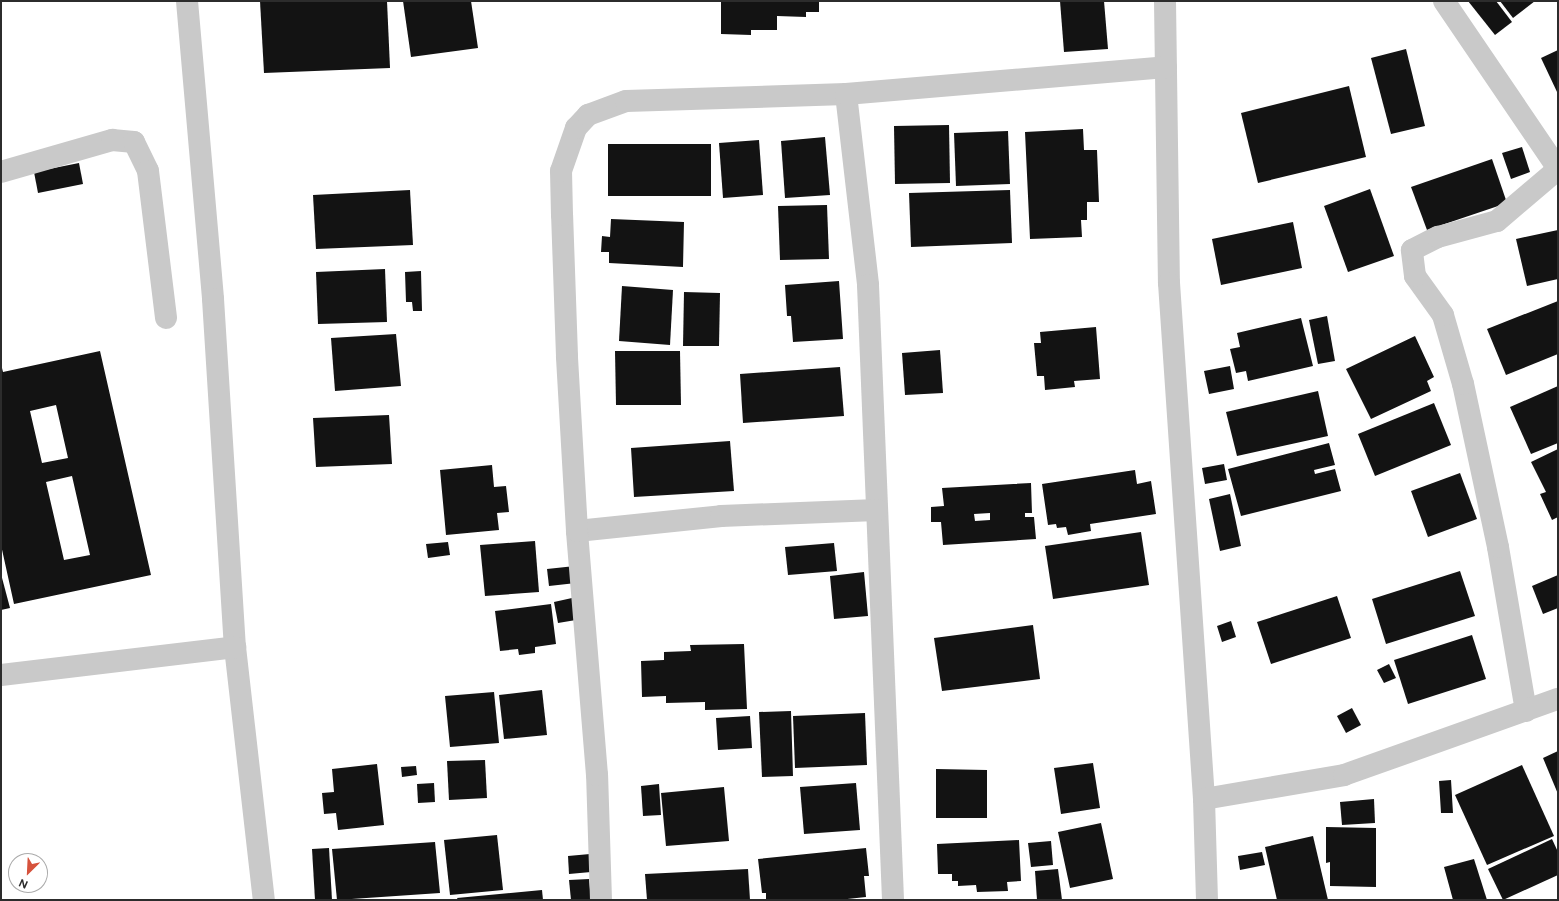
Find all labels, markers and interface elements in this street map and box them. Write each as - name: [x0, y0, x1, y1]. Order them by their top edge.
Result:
- north arrow: [8, 853, 48, 893]
- text: N: [17, 876, 30, 891]

